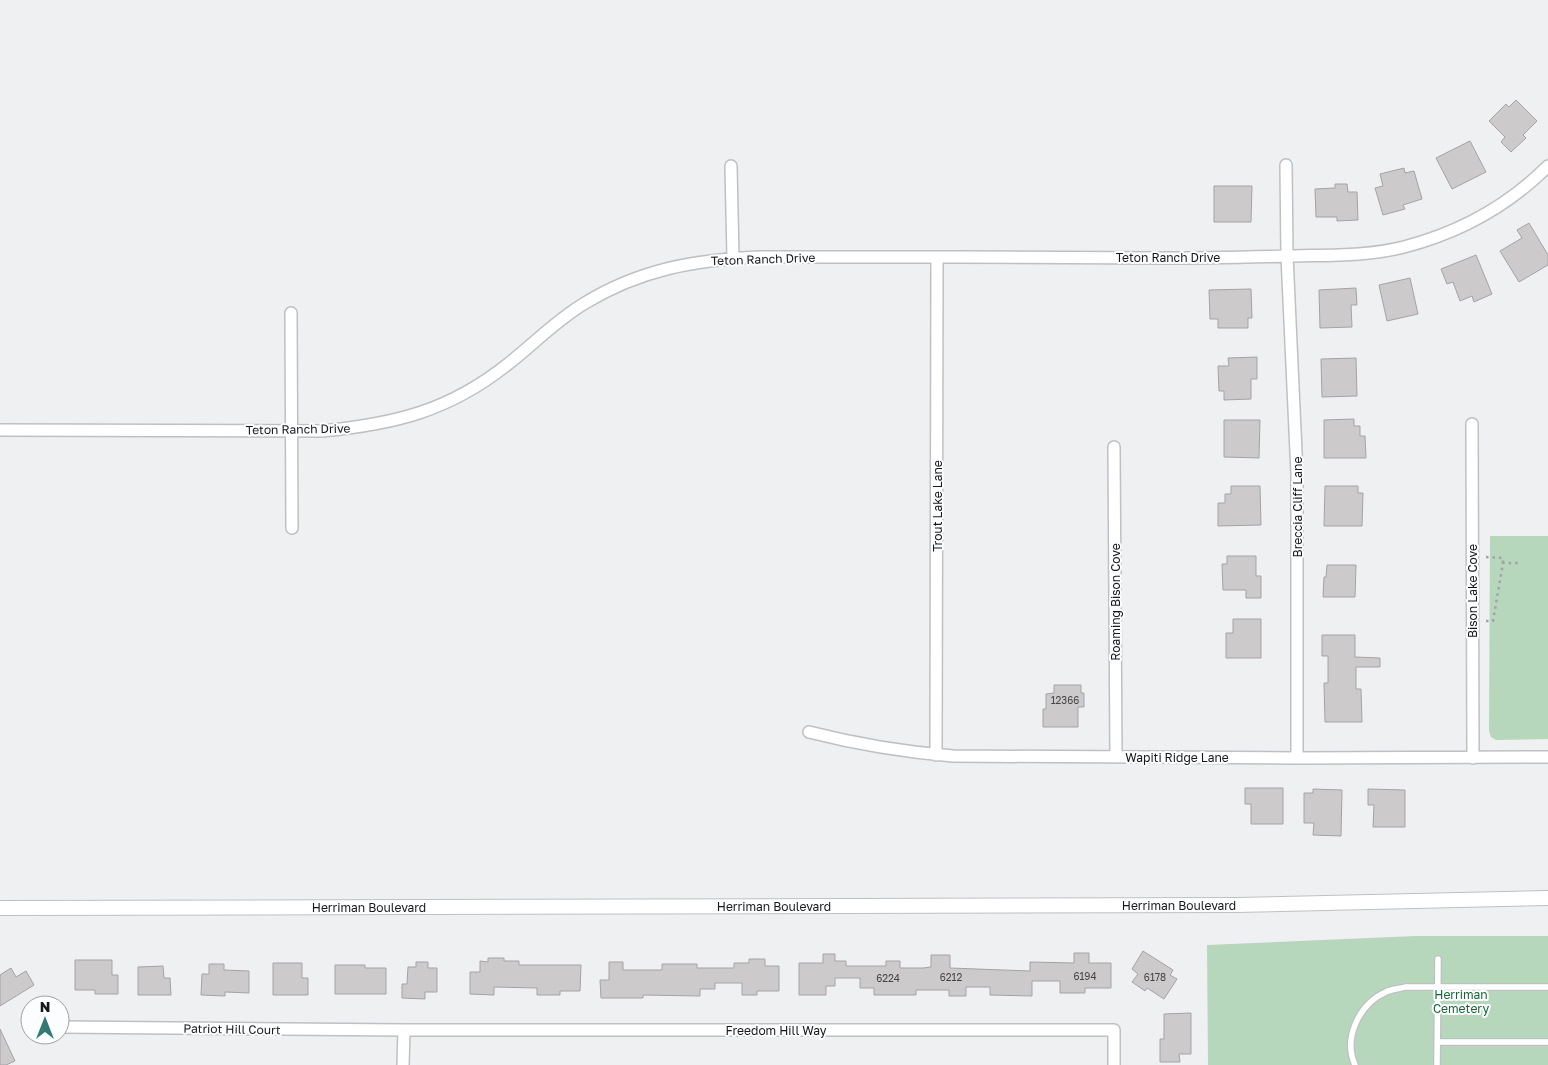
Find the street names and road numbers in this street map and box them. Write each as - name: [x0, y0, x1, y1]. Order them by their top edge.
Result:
- street label: Teton Ranch Drive: [710, 250, 816, 268]
- street label: Teton Ranch Drive: [1116, 250, 1220, 265]
- street label: Teton Ranch Drive: [246, 421, 350, 437]
- street label: Breccia Cliff Lane: [1290, 457, 1305, 557]
- street label: Trout Lake Lane: [930, 460, 945, 552]
- street label: Roaming Bison Cove: [1108, 543, 1123, 661]
- street label: Bison Lake Cove: [1465, 544, 1480, 638]
- street label: Wapiti Ridge Lane: [1125, 750, 1229, 765]
- street label: Herriman Boulevard: [1122, 898, 1236, 913]
- street label: Herriman Boulevard: [717, 899, 831, 914]
- street label: Herriman Boulevard: [312, 900, 426, 915]
- street label: Patriot Hill Court: [183, 1021, 281, 1037]
- street label: Freedom Hill Way: [725, 1023, 827, 1038]

